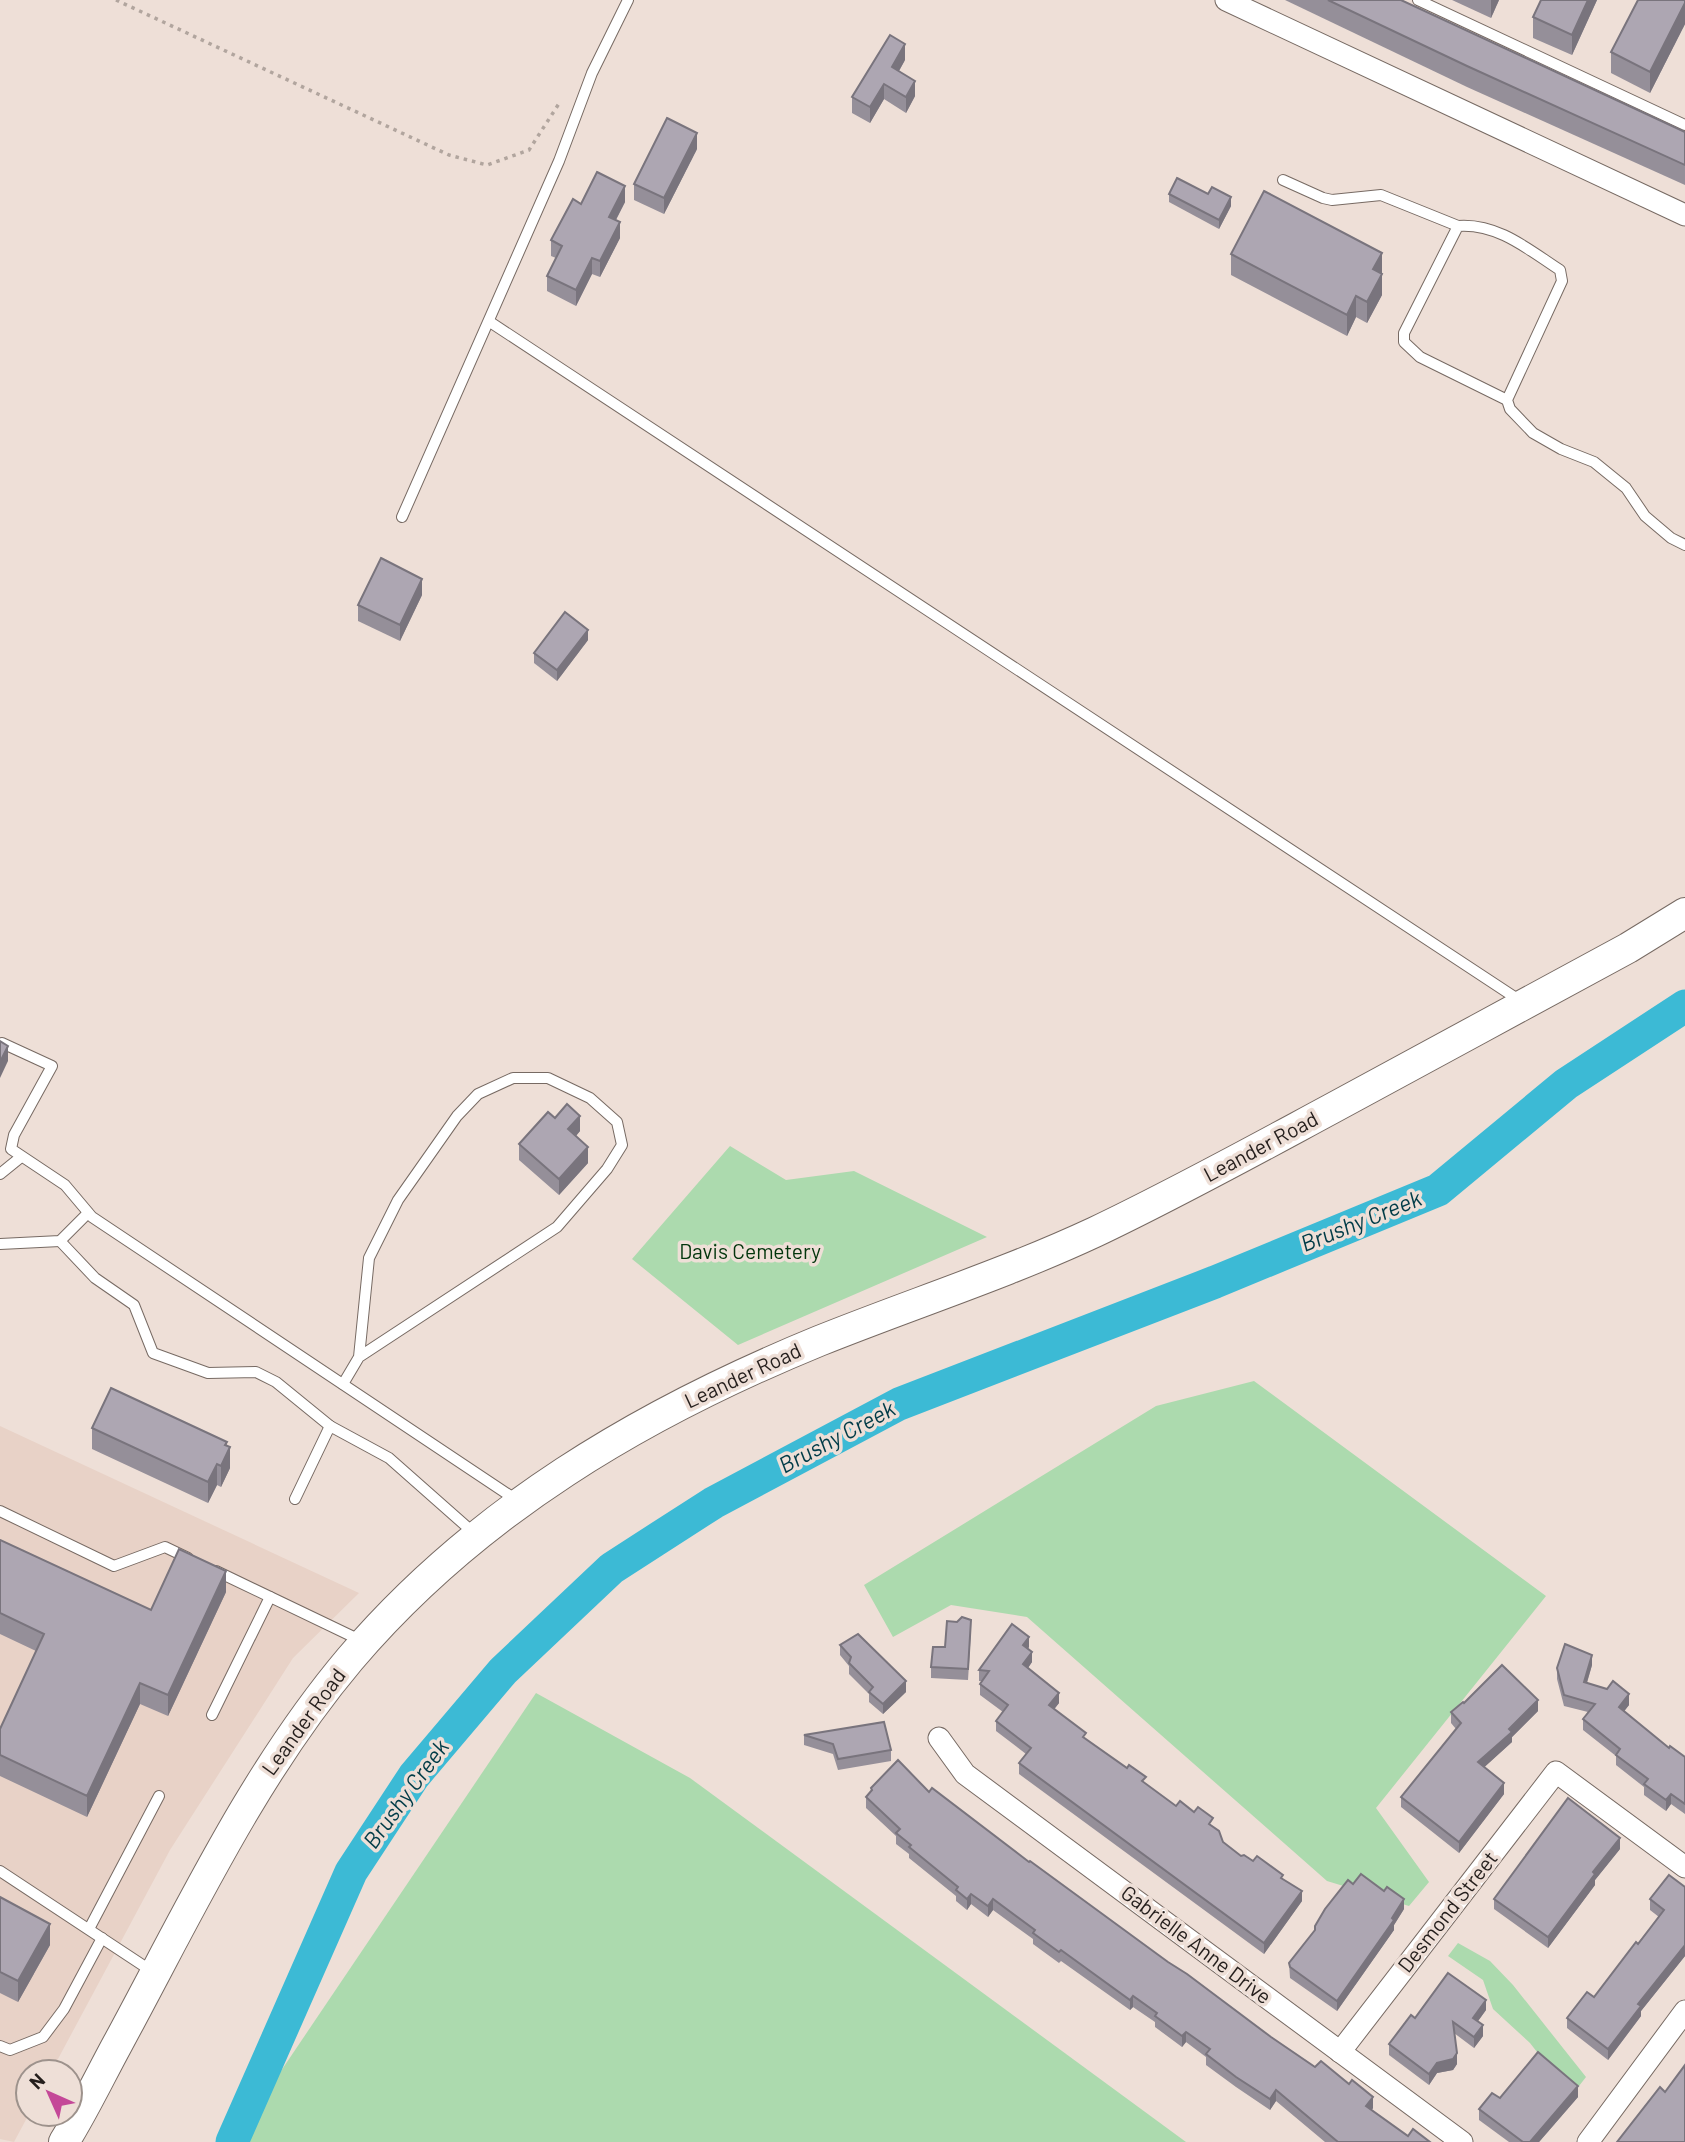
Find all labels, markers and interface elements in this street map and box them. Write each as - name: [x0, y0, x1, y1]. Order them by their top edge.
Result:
- street label: Leander Road: [1199, 1105, 1322, 1186]
- water label: Brushy Creek: [1296, 1183, 1425, 1257]
- park label: Davis Cemetery: [679, 1238, 821, 1263]
- street label: Leander Road: [680, 1337, 805, 1413]
- water label: Brushy Creek: [773, 1394, 900, 1478]
- street label: Leander Road: [256, 1663, 350, 1779]
- water label: Brushy Creek: [356, 1733, 454, 1853]
- street label: Desmond Street: [1392, 1845, 1502, 1977]
- street label: Gabrielle Anne Drive: [1117, 1879, 1277, 2008]
- north arrow: [14, 2058, 84, 2128]
- text: N: [24, 2068, 49, 2093]

